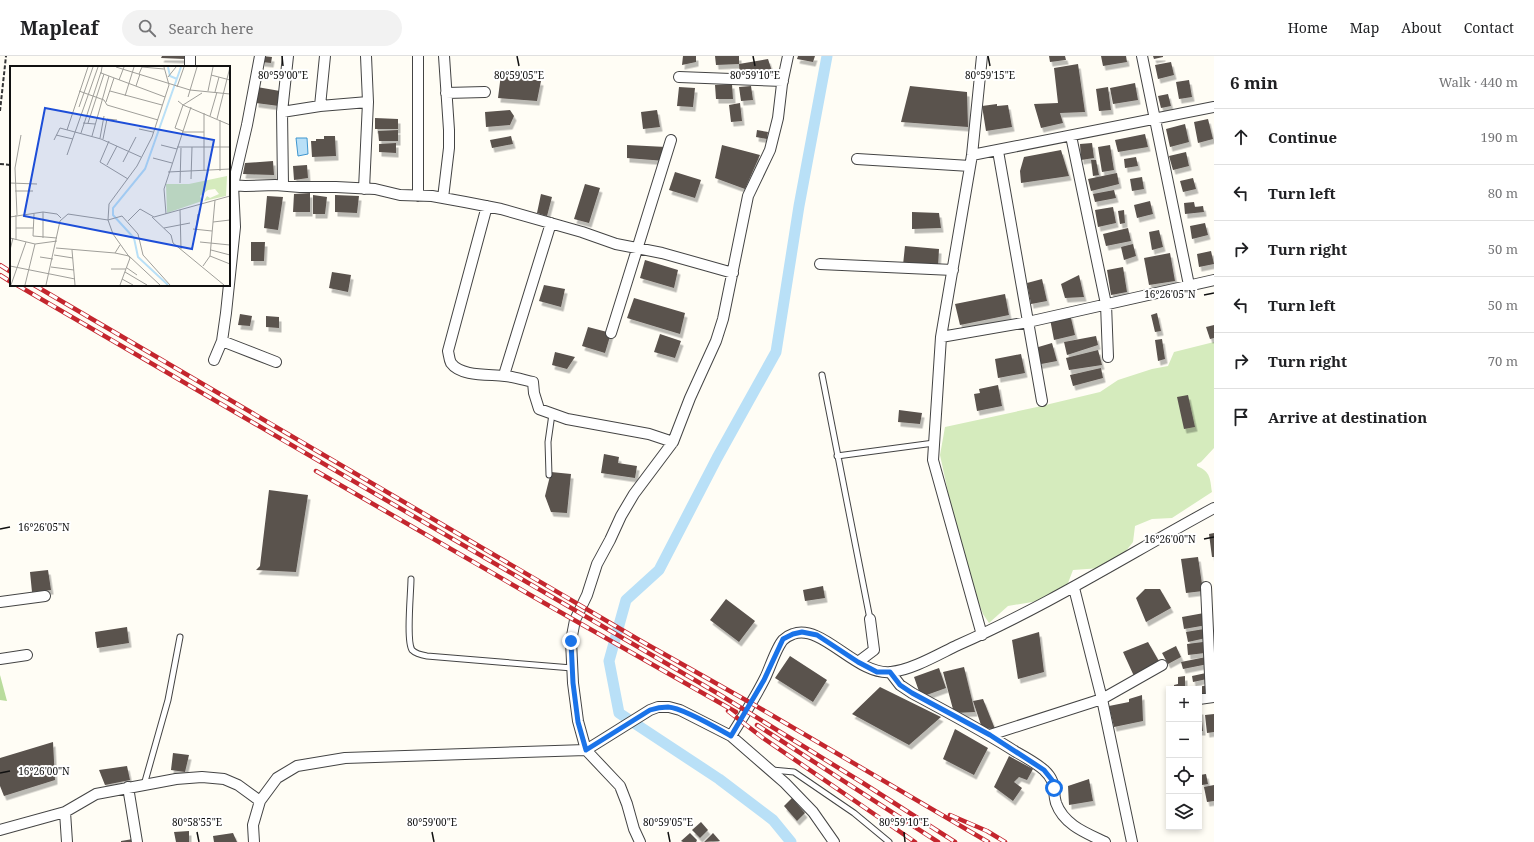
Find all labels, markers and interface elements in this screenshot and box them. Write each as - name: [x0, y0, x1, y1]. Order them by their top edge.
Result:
- search box: [122, 10, 402, 46]
- text: Mapleaf: [20, 15, 98, 41]
- icon: search: [136, 17, 158, 39]
- text: Search here: [168, 18, 254, 38]
- text: Home: [1288, 18, 1328, 37]
- text: Map: [1350, 18, 1379, 37]
- text: About: [1401, 18, 1442, 37]
- text: Contact: [1464, 18, 1514, 37]
- inset map: [10, 66, 230, 286]
- text: 80°59'00"E: [258, 68, 308, 82]
- text: 80°59'05"E: [494, 68, 544, 82]
- text: 80°59'10"E: [730, 68, 780, 82]
- text: 80°59'15"E: [965, 68, 1015, 82]
- text: 6 min: [1230, 71, 1278, 94]
- text: Walk · 440 m: [1439, 73, 1518, 91]
- icon: ahead: [1230, 126, 1252, 148]
- text: Continue: [1268, 127, 1337, 147]
- text: 190 m: [1481, 128, 1518, 146]
- icon: left: [1230, 182, 1252, 204]
- text: Turn left: [1268, 183, 1336, 203]
- text: 80 m: [1488, 184, 1518, 202]
- icon: right: [1230, 238, 1252, 260]
- text: Turn right: [1268, 239, 1347, 259]
- text: 50 m: [1488, 240, 1518, 258]
- text: 16°26'05"N: [1144, 287, 1196, 301]
- icon: left: [1230, 294, 1252, 316]
- text: Turn left: [1268, 295, 1336, 315]
- text: 50 m: [1488, 296, 1518, 314]
- icon: right: [1230, 350, 1252, 372]
- text: Turn right: [1268, 351, 1347, 371]
- text: 70 m: [1488, 352, 1518, 370]
- icon: arrive: [1230, 406, 1252, 428]
- text: Arrive at destination: [1268, 407, 1427, 427]
- text: 16°26'05"N: [18, 520, 70, 534]
- text: 16°26'00"N: [1144, 532, 1196, 546]
- route end: [562, 632, 580, 650]
- map controls: [1166, 686, 1202, 830]
- button: +: [1166, 686, 1202, 722]
- button: −: [1166, 722, 1202, 758]
- button: locate: [1166, 758, 1202, 794]
- text: 16°26'00"N: [18, 764, 70, 778]
- route start: [1045, 779, 1063, 797]
- button: layers: [1166, 794, 1202, 830]
- text: 80°58'55"E: [172, 815, 222, 829]
- text: 80°59'00"E: [407, 815, 457, 829]
- text: 80°59'05"E: [643, 815, 693, 829]
- text: 80°59'10"E: [879, 815, 929, 829]

